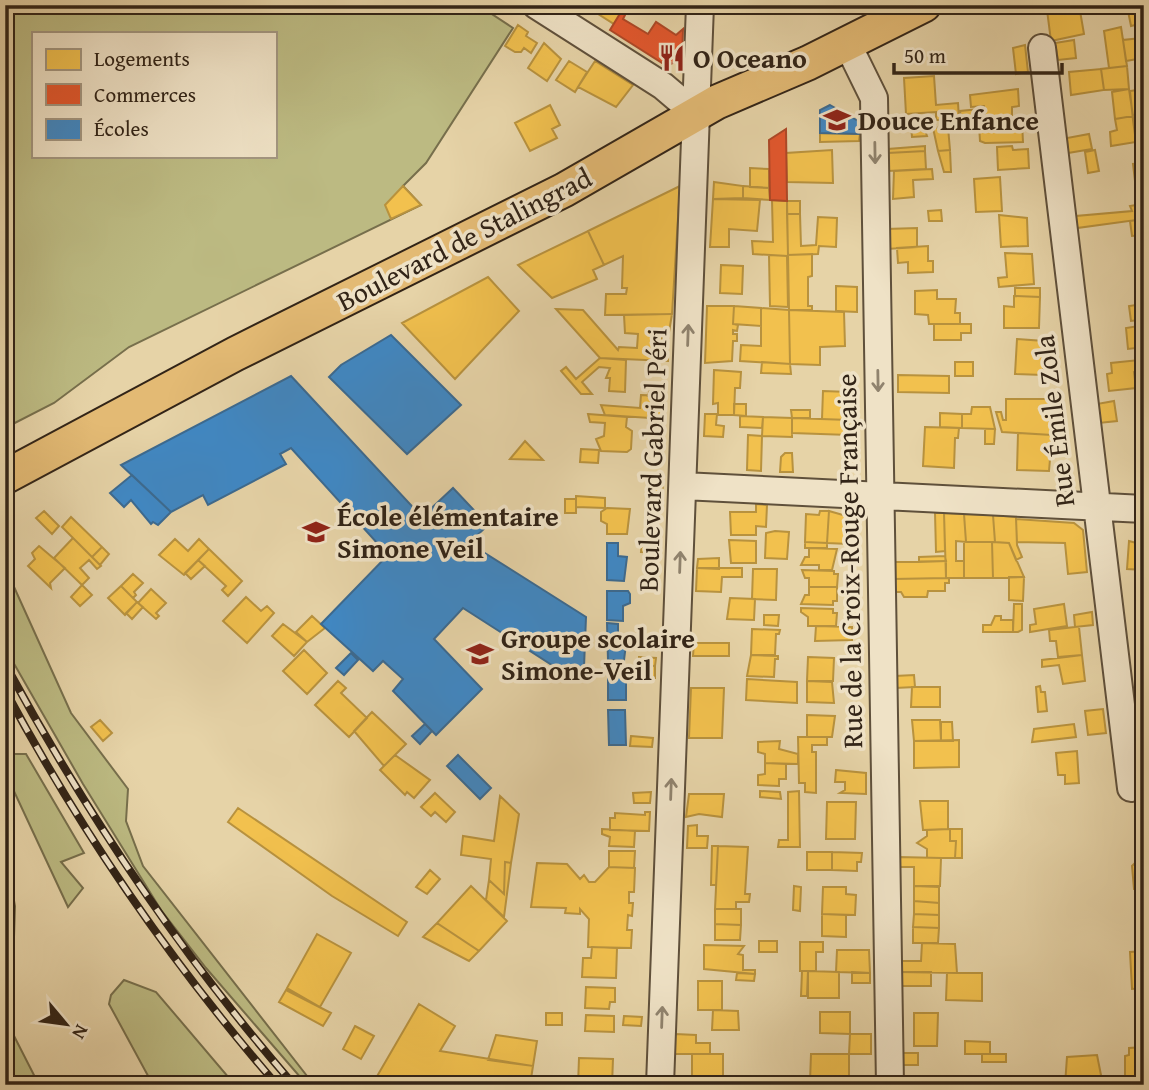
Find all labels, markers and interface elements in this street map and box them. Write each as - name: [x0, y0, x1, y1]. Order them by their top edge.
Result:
- legend: [32, 32, 276, 158]
- scale bar: [894, 32, 1062, 76]
- place label: O Oceano: [693, 37, 807, 78]
- text: 50 m: [904, 40, 946, 71]
- text: Logements: [94, 43, 190, 74]
- restaurant icon: O Oceano: [657, 43, 687, 73]
- text: Commerces: [94, 79, 196, 110]
- place label: Douce Enfance: [858, 99, 1039, 140]
- school or university icon: Douce Enfance: [822, 105, 852, 135]
- text: Écoles: [94, 113, 149, 144]
- one-way arrow: [868, 142, 882, 165]
- street label: Boulevard de Stalingrad: [329, 156, 598, 321]
- one-way arrow: [681, 323, 695, 346]
- street label: Boulevard Gabriel Péri: [626, 327, 677, 592]
- street label: Rue Émile Zola: [1023, 332, 1084, 509]
- one-way arrow: [871, 369, 885, 392]
- street label: Rue de la Croix-Rouge Française: [825, 373, 872, 749]
- place label: École élémentaire Simone Veil: [337, 495, 559, 568]
- school or university icon: École élémentaire Simone Veil: [301, 517, 331, 547]
- one-way arrow: [673, 551, 686, 574]
- place label: Groupe scolaire Simone-Veil: [501, 617, 695, 690]
- school or university icon: Groupe scolaire Simone-Veil: [465, 639, 495, 669]
- one-way arrow: [665, 778, 678, 801]
- north arrow: [32, 988, 102, 1058]
- one-way arrow: [656, 1005, 669, 1028]
- text: N: [65, 1020, 96, 1045]

